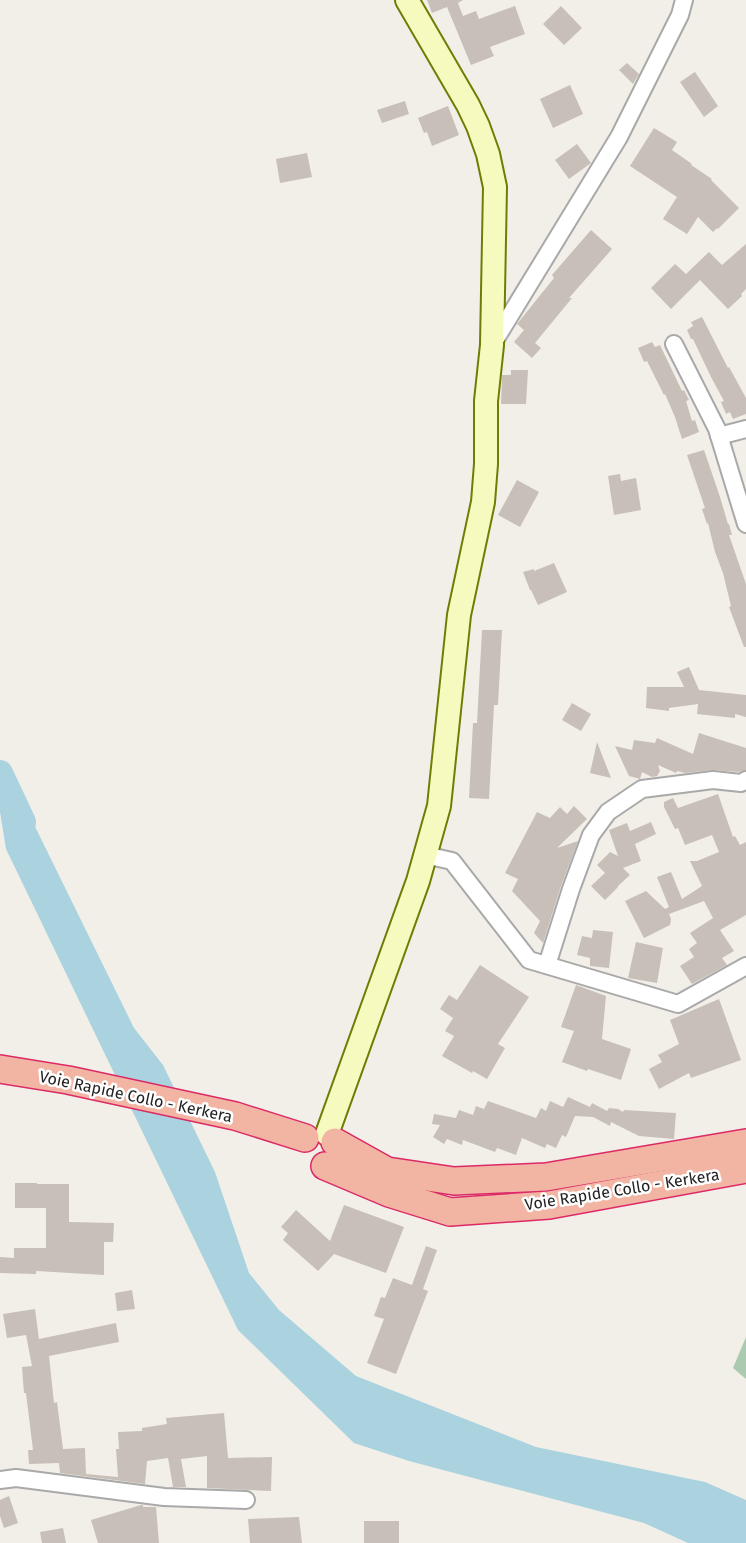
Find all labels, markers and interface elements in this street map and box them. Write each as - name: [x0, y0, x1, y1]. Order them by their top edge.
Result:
- street label: Voie Rapide Collo - Kerkera: [38, 1067, 234, 1126]
- street label: Voie Rapide Collo - Kerkera: [523, 1165, 721, 1214]

